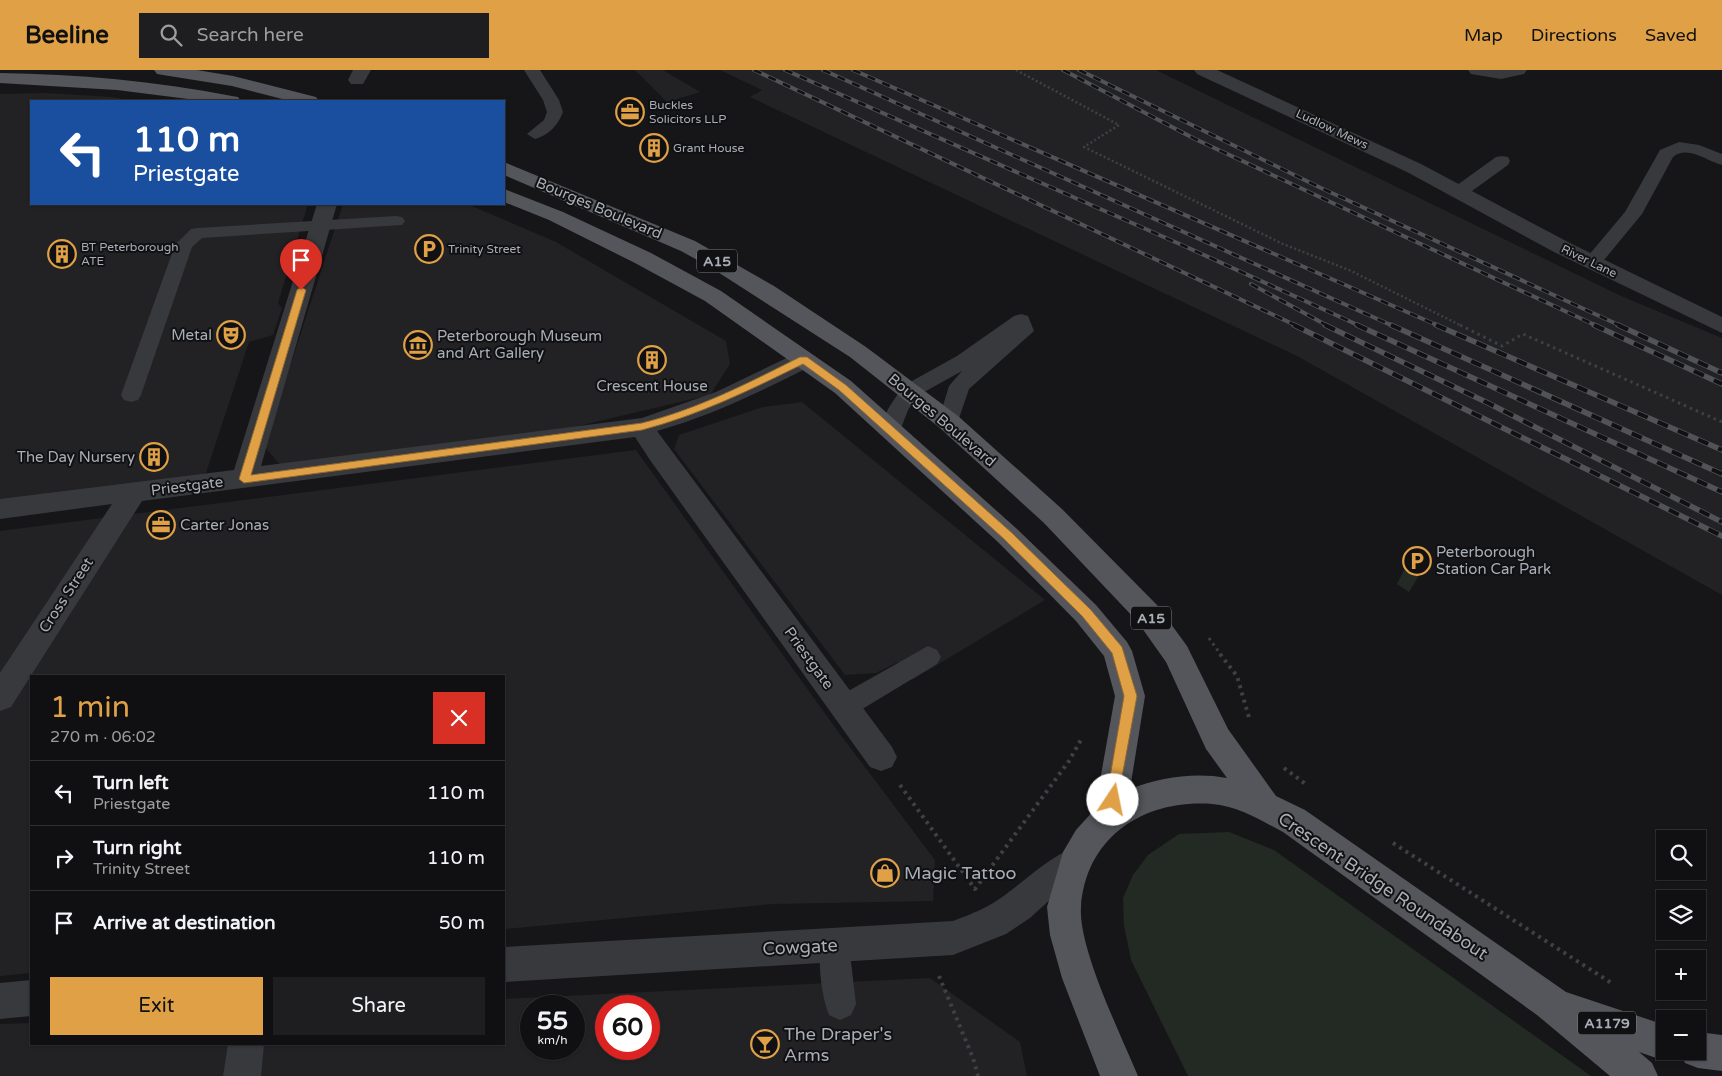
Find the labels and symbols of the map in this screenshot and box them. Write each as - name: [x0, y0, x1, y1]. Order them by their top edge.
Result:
- office icon: Buckles Solicitors LLP: [615, 97, 645, 127]
- place label: Buckles Solicitors LLP: [649, 98, 726, 126]
- street label: Ludlow Mews: [1294, 106, 1371, 152]
- building icon: Grant House: [639, 133, 669, 163]
- place label: Grant House: [673, 141, 745, 155]
- street label: Bourges Boulevard: [533, 173, 665, 243]
- parking icon: Trinity Street: [414, 234, 444, 264]
- building icon: BT Peterborough ATE: [47, 239, 77, 269]
- pin: [280, 239, 322, 290]
- place label: BT Peterborough ATE: [81, 240, 179, 268]
- place label: Trinity Street: [448, 242, 521, 256]
- street label: River Lane: [1559, 242, 1619, 281]
- road number: A15: [697, 250, 737, 272]
- theatre icon: Metal: [216, 320, 246, 350]
- place label: Metal: [171, 326, 212, 344]
- place label: Peterborough Museum and Art Gallery: [437, 327, 602, 362]
- museum icon: Peterborough Museum and Art Gallery: [403, 330, 433, 360]
- building icon: Crescent House: [637, 345, 667, 375]
- street label: Bourges Boulevard: [884, 370, 1000, 470]
- place label: Crescent House: [596, 377, 708, 395]
- building icon: The Day Nursery: [139, 442, 169, 472]
- place label: The Day Nursery: [17, 448, 135, 466]
- street label: Priestgate: [150, 473, 224, 499]
- office icon: Carter Jonas: [146, 510, 176, 540]
- place label: Carter Jonas: [180, 516, 269, 534]
- place label: Peterborough Station Car Park: [1436, 543, 1551, 578]
- parking icon: Peterborough Station Car Park: [1402, 546, 1432, 576]
- street label: Cross Street: [35, 554, 97, 636]
- road number: A15: [1131, 606, 1171, 630]
- street label: Priestgate: [780, 623, 838, 693]
- position arrow: [1086, 773, 1138, 825]
- street label: Crescent Bridge Roundabout: [1274, 807, 1492, 965]
- shop icon: Magic Tattoo: [870, 858, 900, 888]
- place label: Magic Tattoo: [904, 862, 1017, 884]
- street label: Cowgate: [762, 934, 838, 960]
- speed limit sign: 60: [595, 995, 660, 1060]
- road number: A1179: [1578, 1011, 1636, 1034]
- place label: The Draper's Arms: [784, 1023, 892, 1066]
- bar icon: The Draper's Arms: [750, 1029, 780, 1059]

